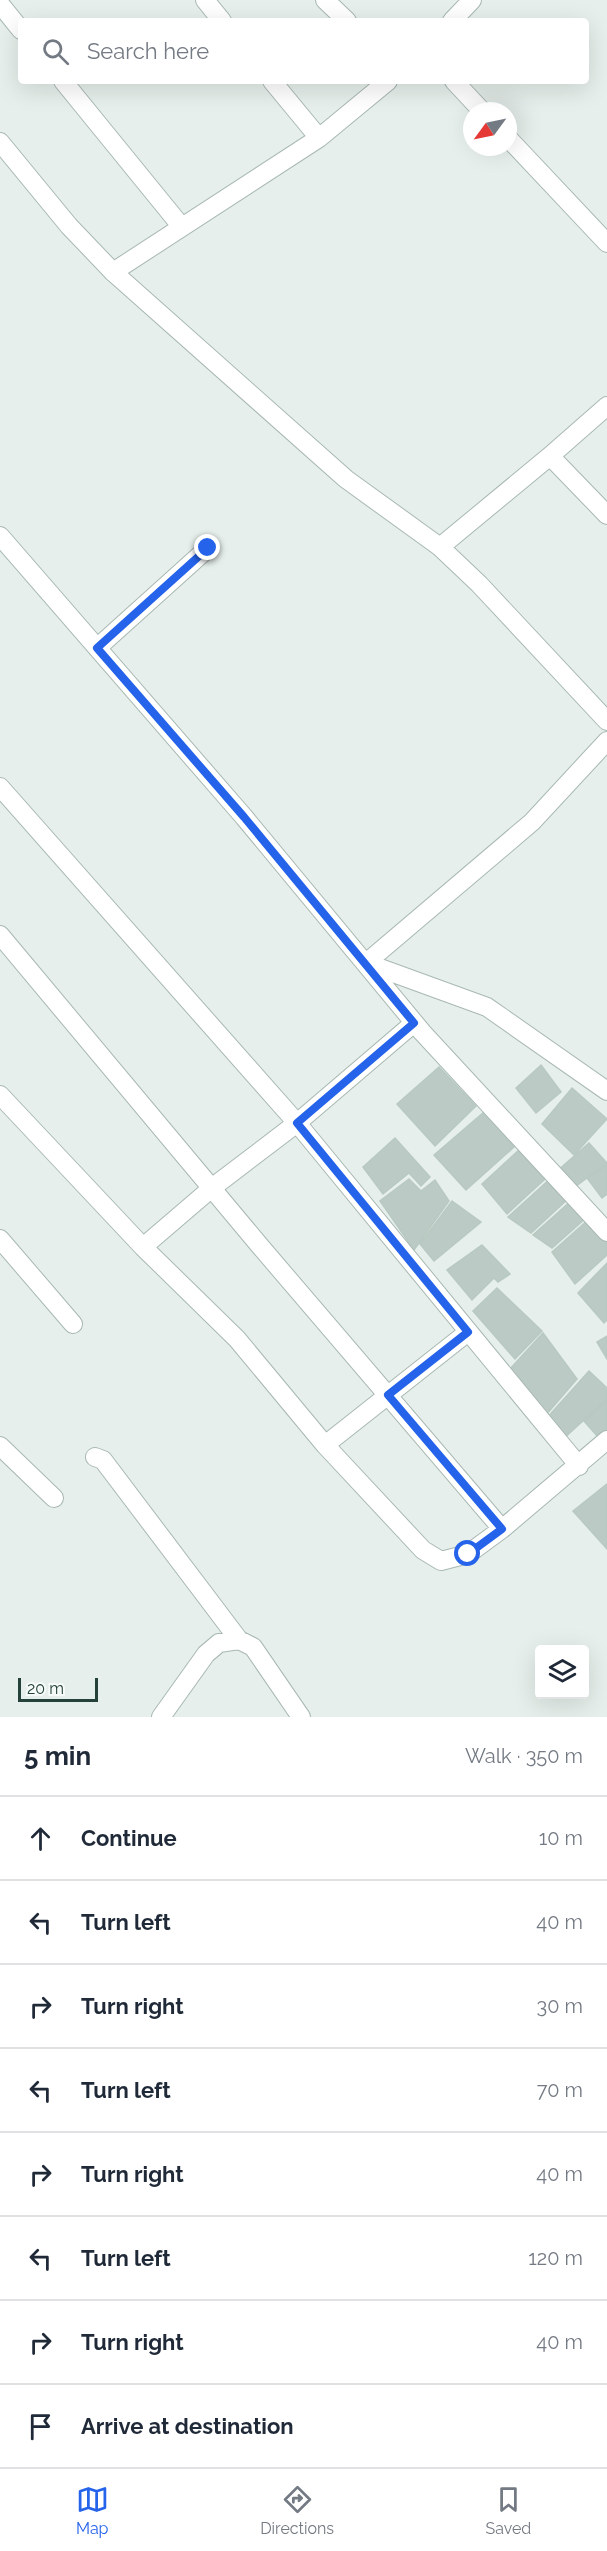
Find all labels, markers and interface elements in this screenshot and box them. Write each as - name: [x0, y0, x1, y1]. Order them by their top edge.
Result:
- search box: [18, 18, 589, 84]
- icon: search: [39, 35, 72, 68]
- text: Search here: [87, 38, 209, 64]
- north arrow: [463, 102, 517, 156]
- route end: [194, 534, 220, 560]
- route start: [454, 1540, 480, 1566]
- map controls: [535, 1645, 589, 1699]
- button: layers: [535, 1645, 589, 1699]
- scale bar: [18, 1675, 98, 1702]
- text: 20 m: [27, 1679, 64, 1698]
- text: 5 min: [24, 1741, 91, 1771]
- text: Walk · 350 m: [465, 1744, 583, 1768]
- icon: ahead: [24, 1822, 57, 1855]
- text: Continue: [81, 1825, 177, 1851]
- text: 10 m: [539, 1826, 583, 1850]
- icon: left: [24, 1906, 57, 1939]
- text: Turn left: [81, 1909, 171, 1935]
- text: 40 m: [536, 1910, 583, 1934]
- icon: right: [24, 1990, 57, 2023]
- text: Turn right: [81, 1993, 184, 2019]
- text: 30 m: [537, 1994, 583, 2018]
- icon: left: [24, 2074, 57, 2107]
- text: Turn left: [81, 2077, 171, 2103]
- text: 70 m: [537, 2078, 583, 2102]
- icon: right: [24, 2158, 57, 2191]
- text: Turn right: [81, 2161, 184, 2187]
- text: 40 m: [536, 2162, 583, 2186]
- icon: left: [24, 2242, 57, 2275]
- text: Turn left: [81, 2245, 171, 2271]
- text: 120 m: [528, 2246, 583, 2270]
- icon: right: [24, 2326, 57, 2359]
- text: Turn right: [81, 2329, 184, 2355]
- text: 40 m: [536, 2330, 583, 2354]
- icon: arrive: [24, 2410, 57, 2443]
- text: Arrive at destination: [81, 2413, 294, 2439]
- tab: Map: [76, 2483, 109, 2538]
- tab: Directions: [260, 2483, 334, 2538]
- tab: Saved: [485, 2483, 531, 2538]

